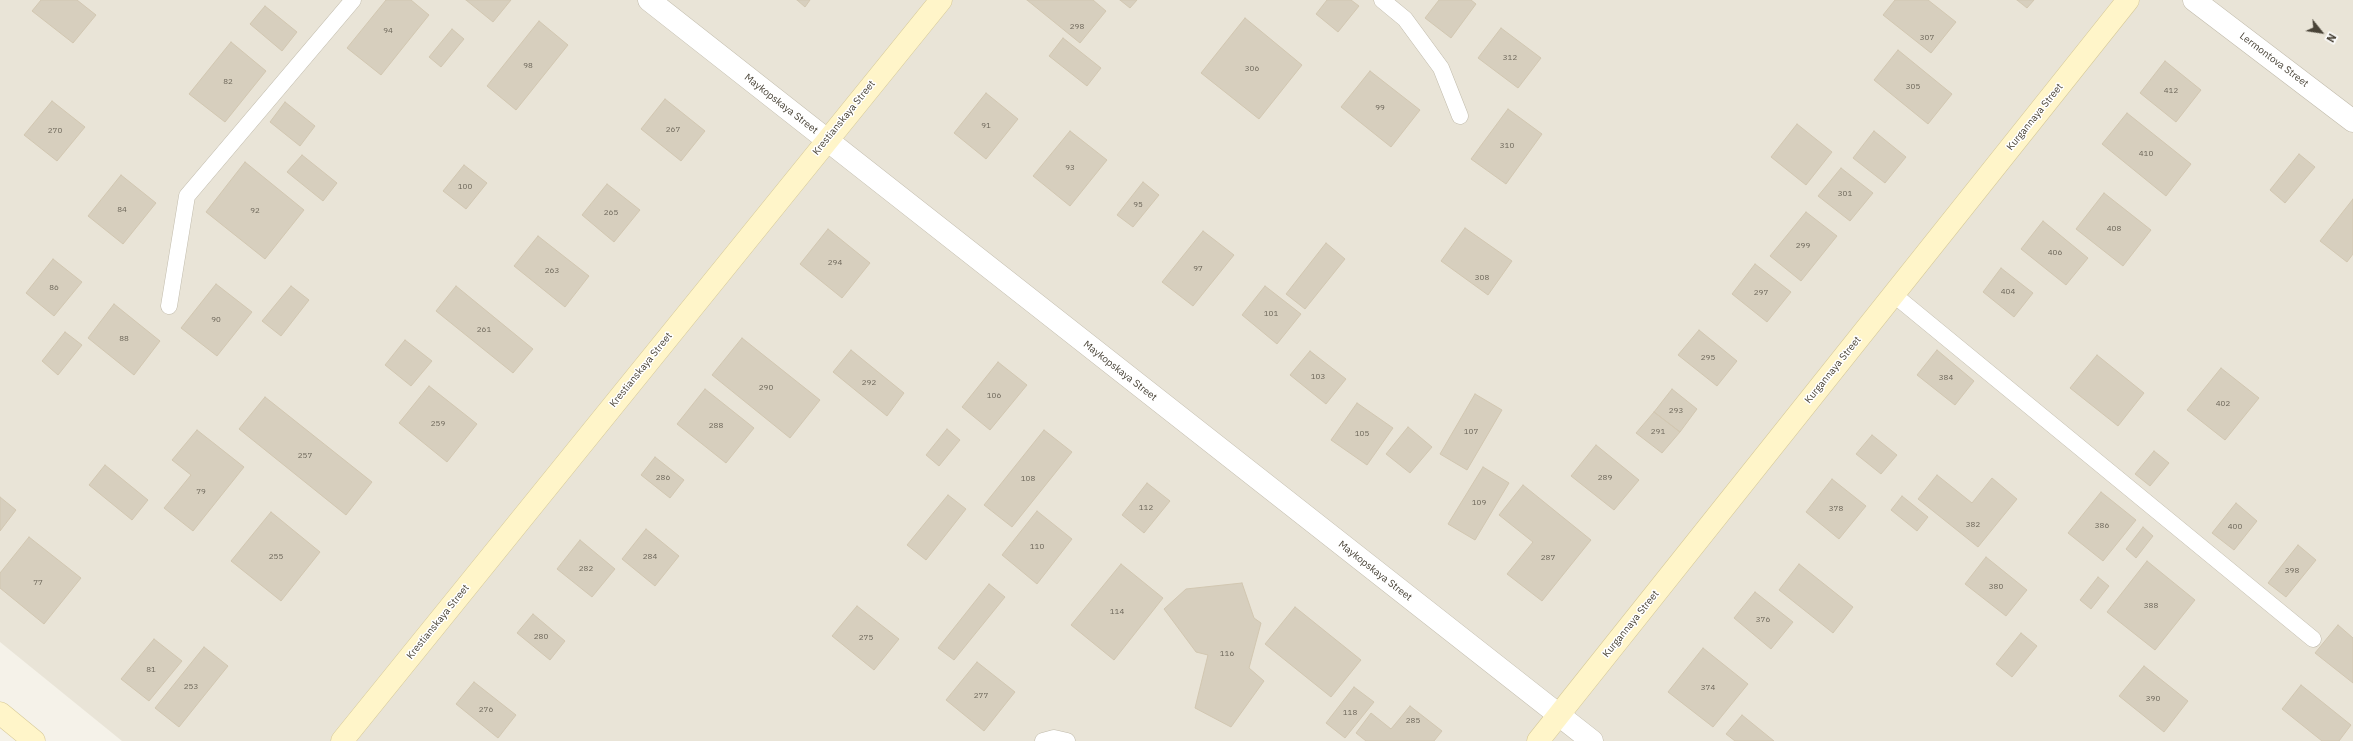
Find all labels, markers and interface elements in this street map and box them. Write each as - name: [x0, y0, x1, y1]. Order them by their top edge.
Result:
- north arrow: [2301, 12, 2341, 52]
- house number: 298: [1070, 22, 1084, 32]
- house number: 94: [383, 26, 393, 36]
- street label: Lermontova Street: [2237, 30, 2311, 90]
- text: N: [2323, 31, 2339, 45]
- house number: 307: [1920, 33, 1934, 43]
- house number: 312: [1503, 53, 1517, 63]
- house number: 98: [523, 61, 533, 71]
- house number: 306: [1245, 64, 1259, 74]
- street label: Maykopskaya Street: [742, 71, 820, 137]
- house number: 82: [223, 77, 233, 87]
- street label: Krestianskaya Street: [810, 78, 878, 158]
- street label: Kurgannaya Street: [2004, 81, 2066, 153]
- house number: 305: [1906, 82, 1920, 92]
- house number: 412: [2164, 86, 2178, 96]
- house number: 99: [1375, 103, 1385, 113]
- house number: 91: [981, 121, 991, 131]
- house number: 267: [666, 125, 680, 135]
- house number: 270: [48, 126, 62, 136]
- house number: 310: [1500, 141, 1514, 151]
- house number: 410: [2139, 149, 2153, 159]
- house number: 93: [1065, 163, 1075, 173]
- house number: 100: [458, 182, 472, 192]
- house number: 301: [1838, 189, 1852, 199]
- house number: 95: [1133, 200, 1143, 210]
- house number: 84: [117, 205, 127, 215]
- house number: 92: [250, 206, 260, 216]
- house number: 265: [604, 208, 618, 218]
- house number: 408: [2107, 224, 2121, 234]
- house number: 299: [1796, 241, 1810, 251]
- house number: 406: [2048, 248, 2062, 258]
- house number: 294: [828, 258, 842, 268]
- house number: 97: [1193, 264, 1203, 274]
- house number: 263: [545, 266, 559, 276]
- house number: 308: [1475, 273, 1489, 283]
- house number: 86: [49, 283, 59, 293]
- house number: 404: [2001, 287, 2015, 297]
- house number: 297: [1754, 288, 1768, 298]
- house number: 101: [1264, 309, 1278, 319]
- house number: 90: [211, 315, 221, 325]
- house number: 261: [477, 325, 491, 335]
- street label: Krestianskaya Street: [607, 330, 675, 410]
- house number: 88: [119, 334, 129, 344]
- street label: Kurgannaya Street: [1802, 334, 1864, 406]
- street label: Maykopskaya Street: [1081, 338, 1159, 404]
- house number: 295: [1701, 353, 1715, 363]
- house number: 103: [1311, 372, 1325, 382]
- house number: 384: [1939, 373, 1953, 383]
- house number: 292: [862, 378, 876, 388]
- house number: 290: [759, 383, 773, 393]
- house number: 106: [987, 391, 1001, 401]
- house number: 402: [2216, 399, 2230, 409]
- house number: 293: [1669, 406, 1683, 416]
- house number: 259: [431, 419, 445, 429]
- house number: 288: [709, 421, 723, 431]
- house number: 107: [1464, 427, 1478, 437]
- house number: 291: [1651, 427, 1665, 437]
- house number: 105: [1355, 429, 1369, 439]
- house number: 257: [298, 451, 312, 461]
- house number: 286: [656, 473, 670, 483]
- house number: 289: [1598, 473, 1612, 483]
- house number: 108: [1021, 474, 1035, 484]
- house number: 79: [196, 487, 206, 497]
- house number: 109: [1472, 498, 1486, 508]
- house number: 112: [1139, 503, 1153, 513]
- house number: 378: [1829, 504, 1843, 514]
- house number: 382: [1966, 520, 1980, 530]
- house number: 386: [2095, 521, 2109, 531]
- house number: 400: [2228, 522, 2242, 532]
- street label: Maykopskaya Street: [1336, 538, 1414, 604]
- house number: 110: [1030, 542, 1044, 552]
- house number: 255: [269, 552, 283, 562]
- house number: 284: [643, 552, 657, 562]
- house number: 287: [1541, 553, 1555, 563]
- house number: 282: [579, 564, 593, 574]
- house number: 398: [2285, 566, 2299, 576]
- house number: 77: [33, 578, 43, 588]
- street label: Krestianskaya Street: [404, 582, 472, 662]
- house number: 380: [1989, 582, 2003, 592]
- street label: Kurgannaya Street: [1600, 588, 1662, 660]
- house number: 388: [2144, 601, 2158, 611]
- house number: 114: [1110, 607, 1124, 617]
- house number: 376: [1756, 615, 1770, 625]
- house number: 280: [534, 632, 548, 642]
- house number: 275: [859, 633, 873, 643]
- house number: 116: [1220, 649, 1234, 659]
- house number: 81: [146, 665, 156, 675]
- house number: 253: [184, 682, 198, 692]
- house number: 374: [1701, 683, 1715, 693]
- house number: 277: [974, 691, 988, 701]
- house number: 390: [2146, 694, 2160, 704]
- house number: 276: [479, 705, 493, 715]
- house number: 118: [1343, 708, 1357, 718]
- house number: 285: [1406, 716, 1420, 726]

